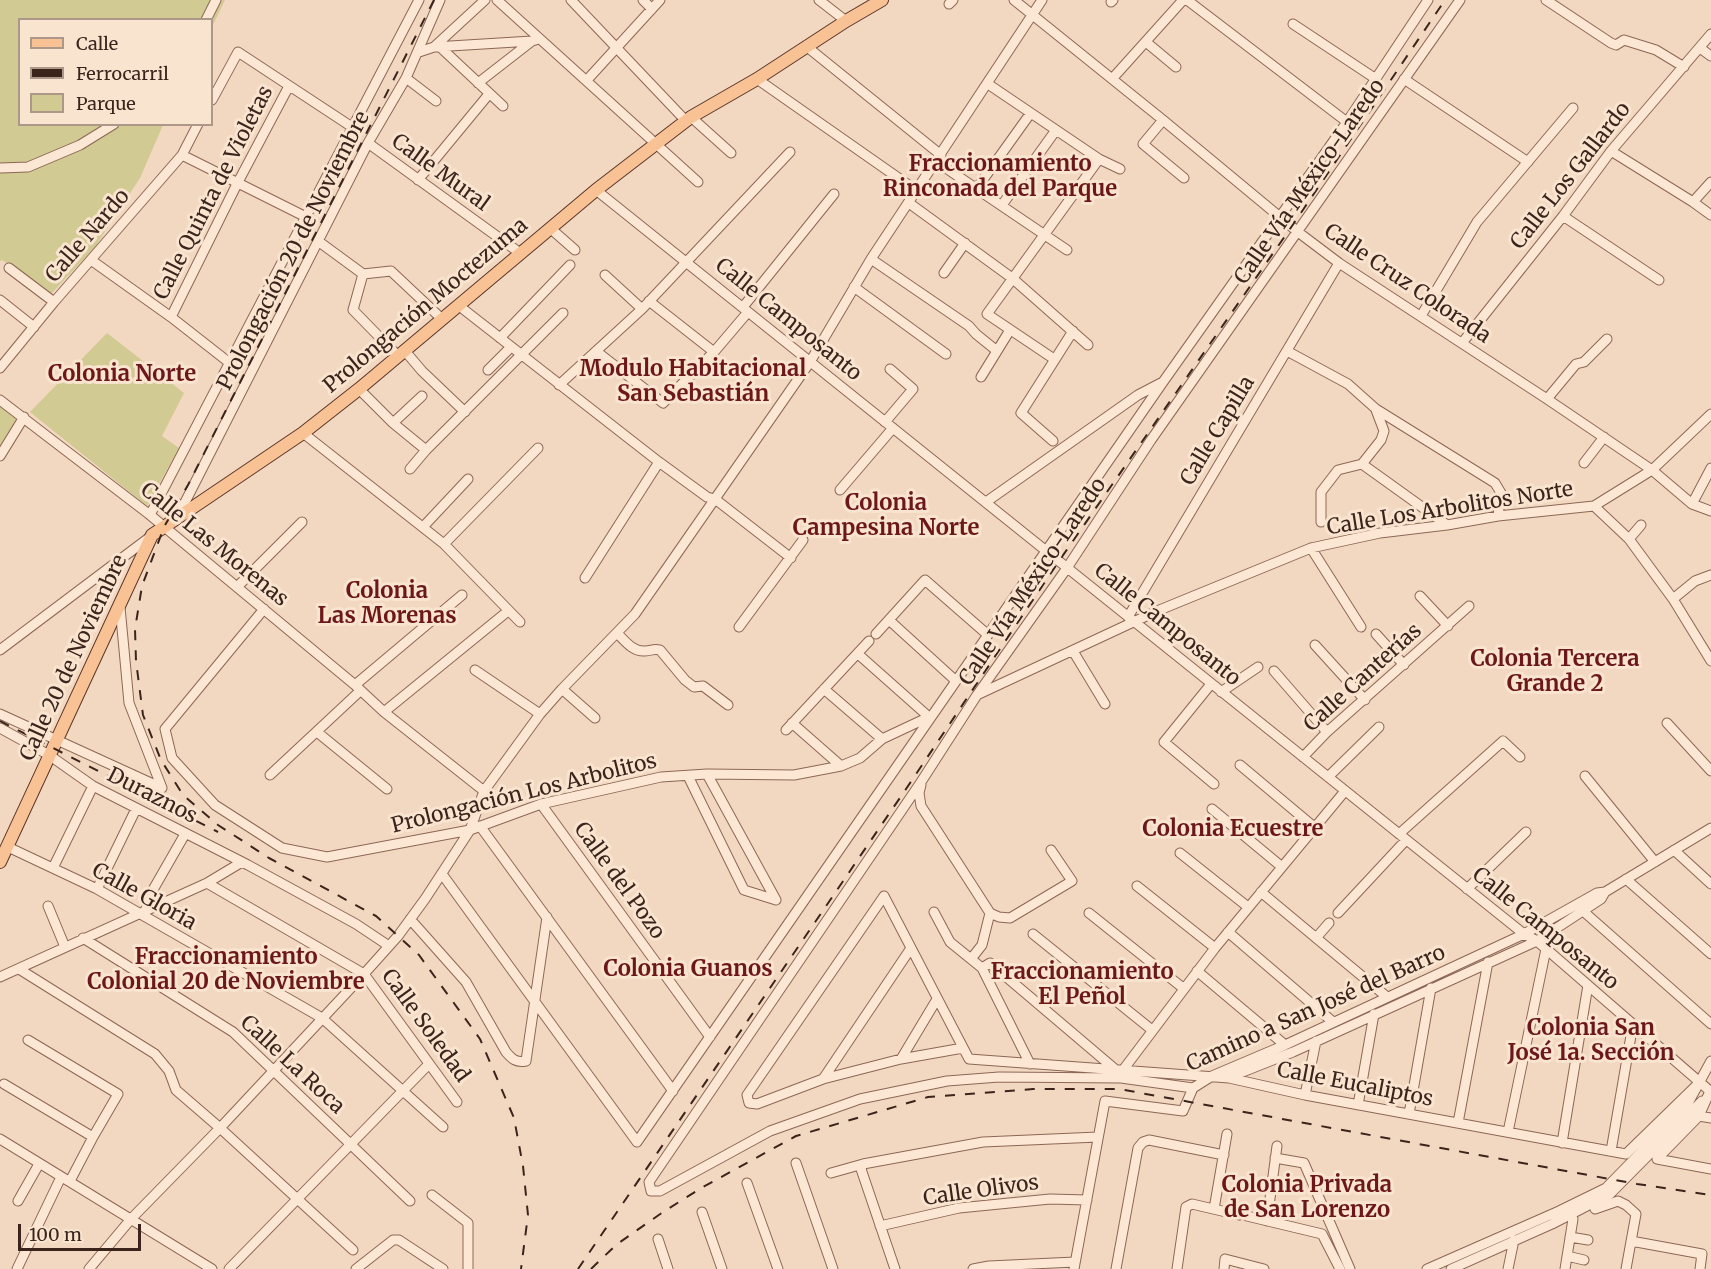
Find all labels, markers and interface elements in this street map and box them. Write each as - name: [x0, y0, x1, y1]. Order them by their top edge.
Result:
- legend: [18, 18, 213, 126]
- text: Calle: [76, 32, 118, 55]
- text: Ferrocarril: [76, 62, 169, 85]
- street label: Calle Vía México-Laredo: [1230, 75, 1390, 289]
- street label: Calle Quinta de Violetas: [149, 82, 279, 304]
- text: Parque: [76, 92, 136, 115]
- street label: Calle Los Gallardo: [1506, 97, 1636, 255]
- street label: Prolongación 20 de Noviembre: [213, 107, 375, 395]
- street label: Calle Mural: [386, 129, 494, 217]
- district label: Fraccionamiento Rinconada del Parque: [883, 152, 1117, 204]
- street label: Calle Nardo: [41, 184, 135, 288]
- street label: Prolongación Moctezuma: [319, 213, 533, 399]
- street label: Calle Cruz Colorada: [1319, 219, 1495, 349]
- street label: Calle Camposanto: [710, 253, 866, 387]
- district label: Modulo Habitacional San Sebastián: [580, 357, 806, 408]
- district label: Colonia Norte: [48, 362, 196, 388]
- street label: Calle Capilla: [1176, 372, 1260, 490]
- street label: Calle Vía México-Laredo: [954, 474, 1112, 690]
- street label: Calle Los Arbolitos Norte: [1325, 477, 1575, 541]
- street label: Calle Las Morenas: [135, 478, 293, 612]
- district label: Colonia Campesina Norte: [793, 491, 979, 542]
- street label: Calle 20 de Noviembre: [15, 551, 133, 765]
- street label: Calle Camposanto: [1089, 558, 1245, 692]
- district label: Colonia Las Morenas: [317, 579, 457, 630]
- street label: Calle Canterías: [1299, 619, 1427, 737]
- district label: Colonia Tercera Grande 2: [1470, 647, 1640, 698]
- street label: Prolongación Los Arbolitos: [389, 749, 659, 839]
- street label: Duraznos: [103, 763, 201, 829]
- district label: Colonia Ecuestre: [1143, 817, 1323, 843]
- street label: Calle del Pozo: [568, 818, 670, 944]
- street label: Calle Gloria: [87, 858, 201, 936]
- street label: Calle Camposanto: [1467, 862, 1623, 996]
- street label: Camino a San José del Barro: [1183, 940, 1449, 1078]
- district label: Fraccionamiento Colonial 20 de Noviembre: [87, 945, 365, 996]
- district label: Colonia Guanos: [603, 957, 773, 983]
- district label: Fraccionamiento El Peñol: [990, 960, 1174, 1011]
- street label: Calle Soledad: [376, 965, 474, 1087]
- street label: Calle La Roca: [235, 1010, 349, 1120]
- district label: Colonia San José 1a. Sección: [1508, 1016, 1674, 1068]
- street label: Calle Eucaliptos: [1275, 1057, 1435, 1113]
- street label: Calle Olivos: [922, 1170, 1040, 1212]
- district label: Colonia Privada de San Lorenzo: [1222, 1173, 1392, 1224]
- scale bar: [21, 1212, 144, 1250]
- text: 100 m: [29, 1223, 82, 1246]

